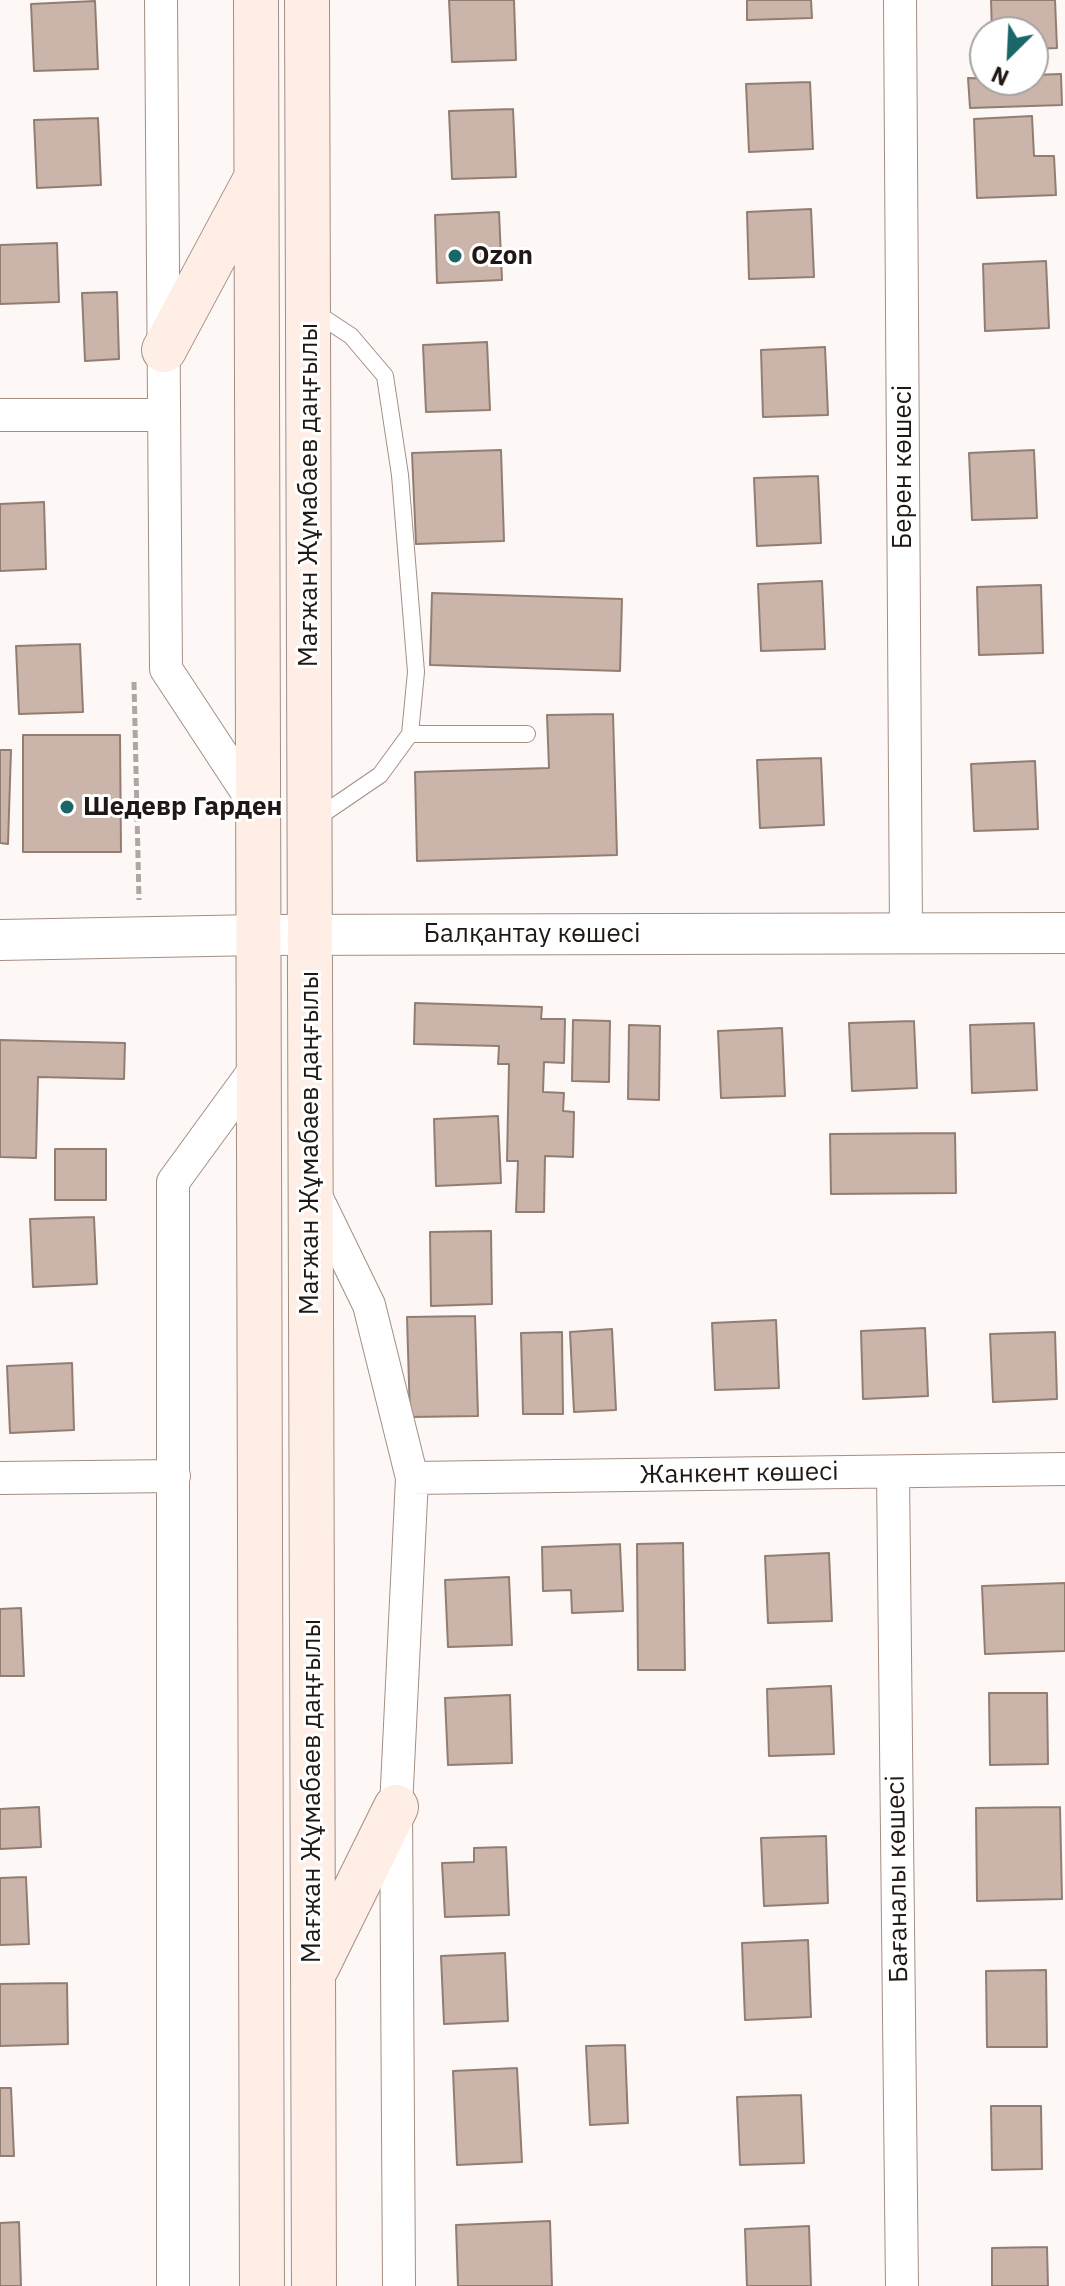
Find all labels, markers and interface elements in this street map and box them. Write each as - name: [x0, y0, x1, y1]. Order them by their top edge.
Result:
- north arrow: [969, 16, 1049, 96]
- text: N: [987, 60, 1013, 93]
- place label: Ozon: [471, 240, 533, 272]
- marker: Ozon: [446, 247, 464, 265]
- street label: Мағжан Жұмабаев даңғылы: [293, 323, 325, 667]
- street label: Берен көшесі: [887, 385, 919, 549]
- place label: Шедевр Гарден: [83, 791, 282, 823]
- marker: Шедевр Гарден: [58, 798, 76, 816]
- street label: Балқантау көшесі: [424, 918, 640, 950]
- street label: Мағжан Жұмабаев даңғылы: [294, 971, 326, 1315]
- street label: Жанкент көшесі: [639, 1457, 839, 1491]
- street label: Мағжан Жұмабаев даңғылы: [296, 1619, 328, 1963]
- street label: Бағаналы көшесі: [881, 1775, 915, 1983]

